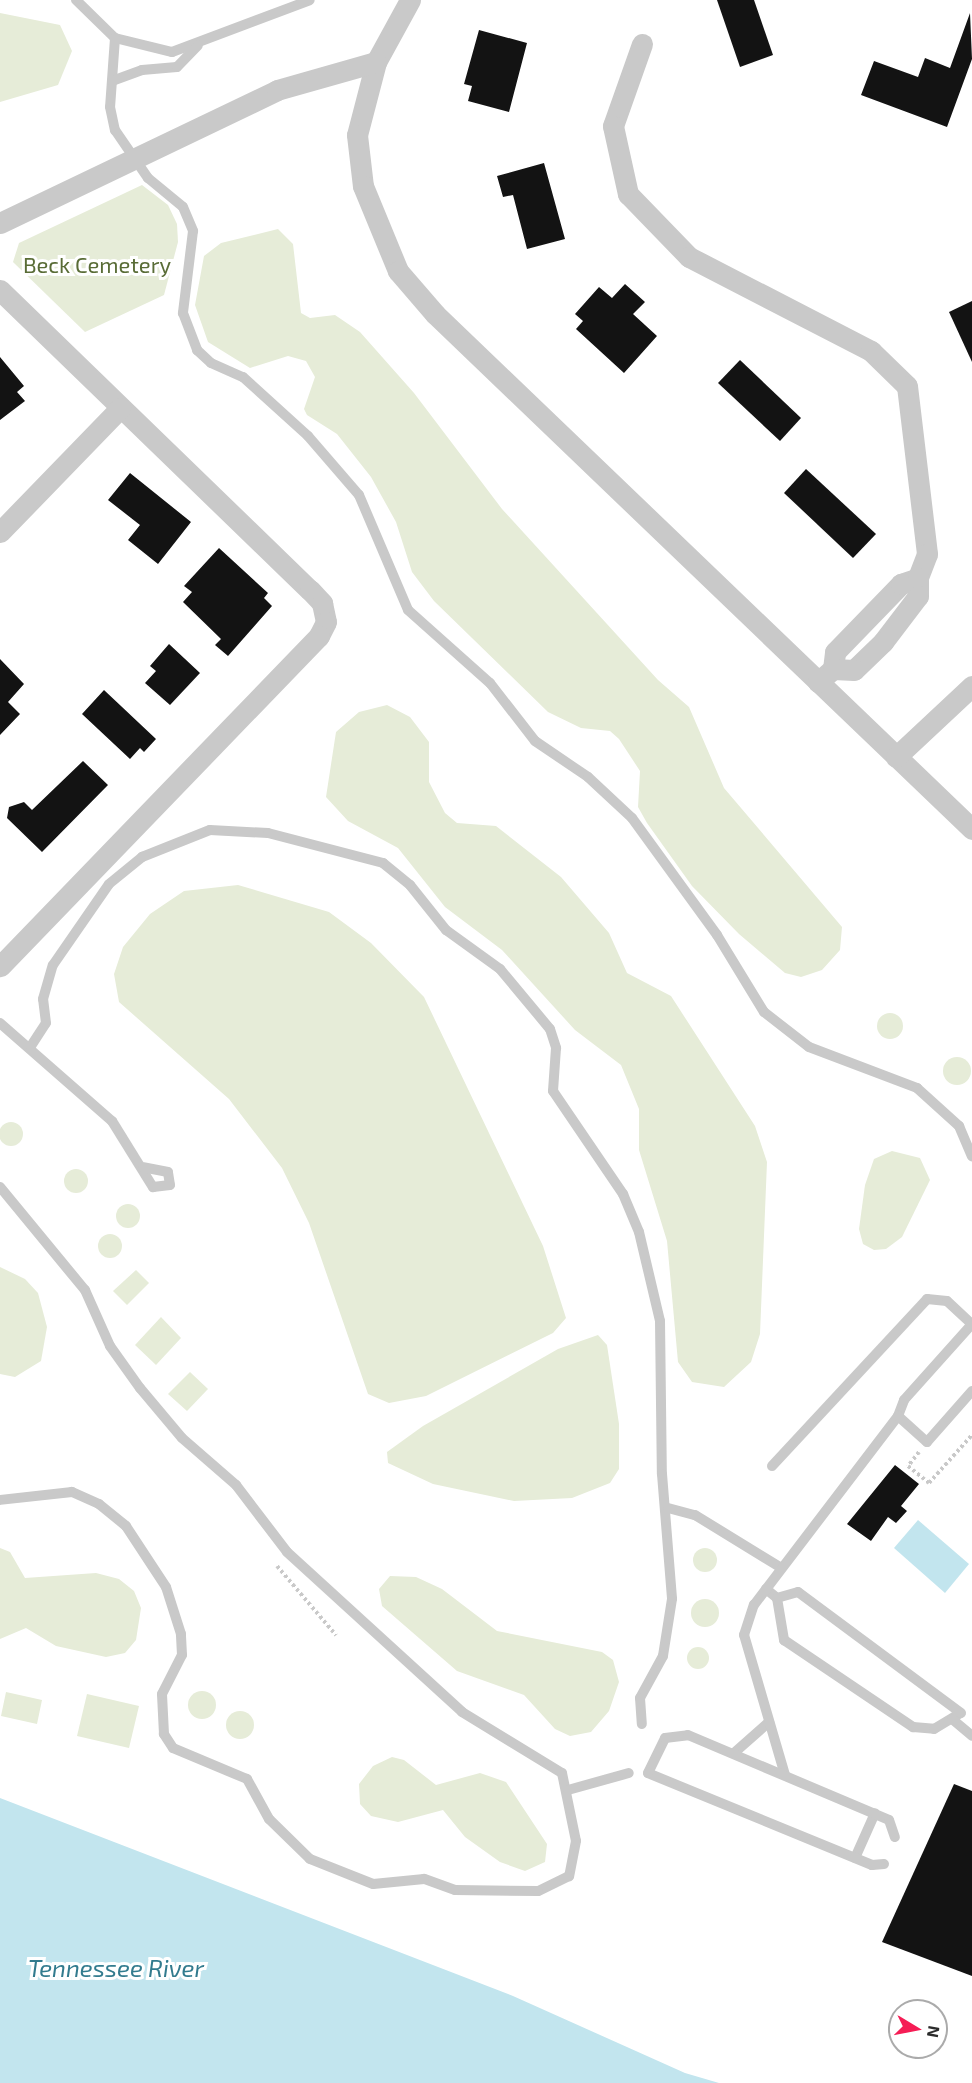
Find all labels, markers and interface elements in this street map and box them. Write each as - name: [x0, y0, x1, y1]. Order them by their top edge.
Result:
- park label: Beck Cemetery: [23, 252, 171, 278]
- water label: Tennessee River: [28, 1954, 204, 1982]
- north arrow: [888, 1999, 948, 2059]
- text: N: [924, 2025, 945, 2039]

